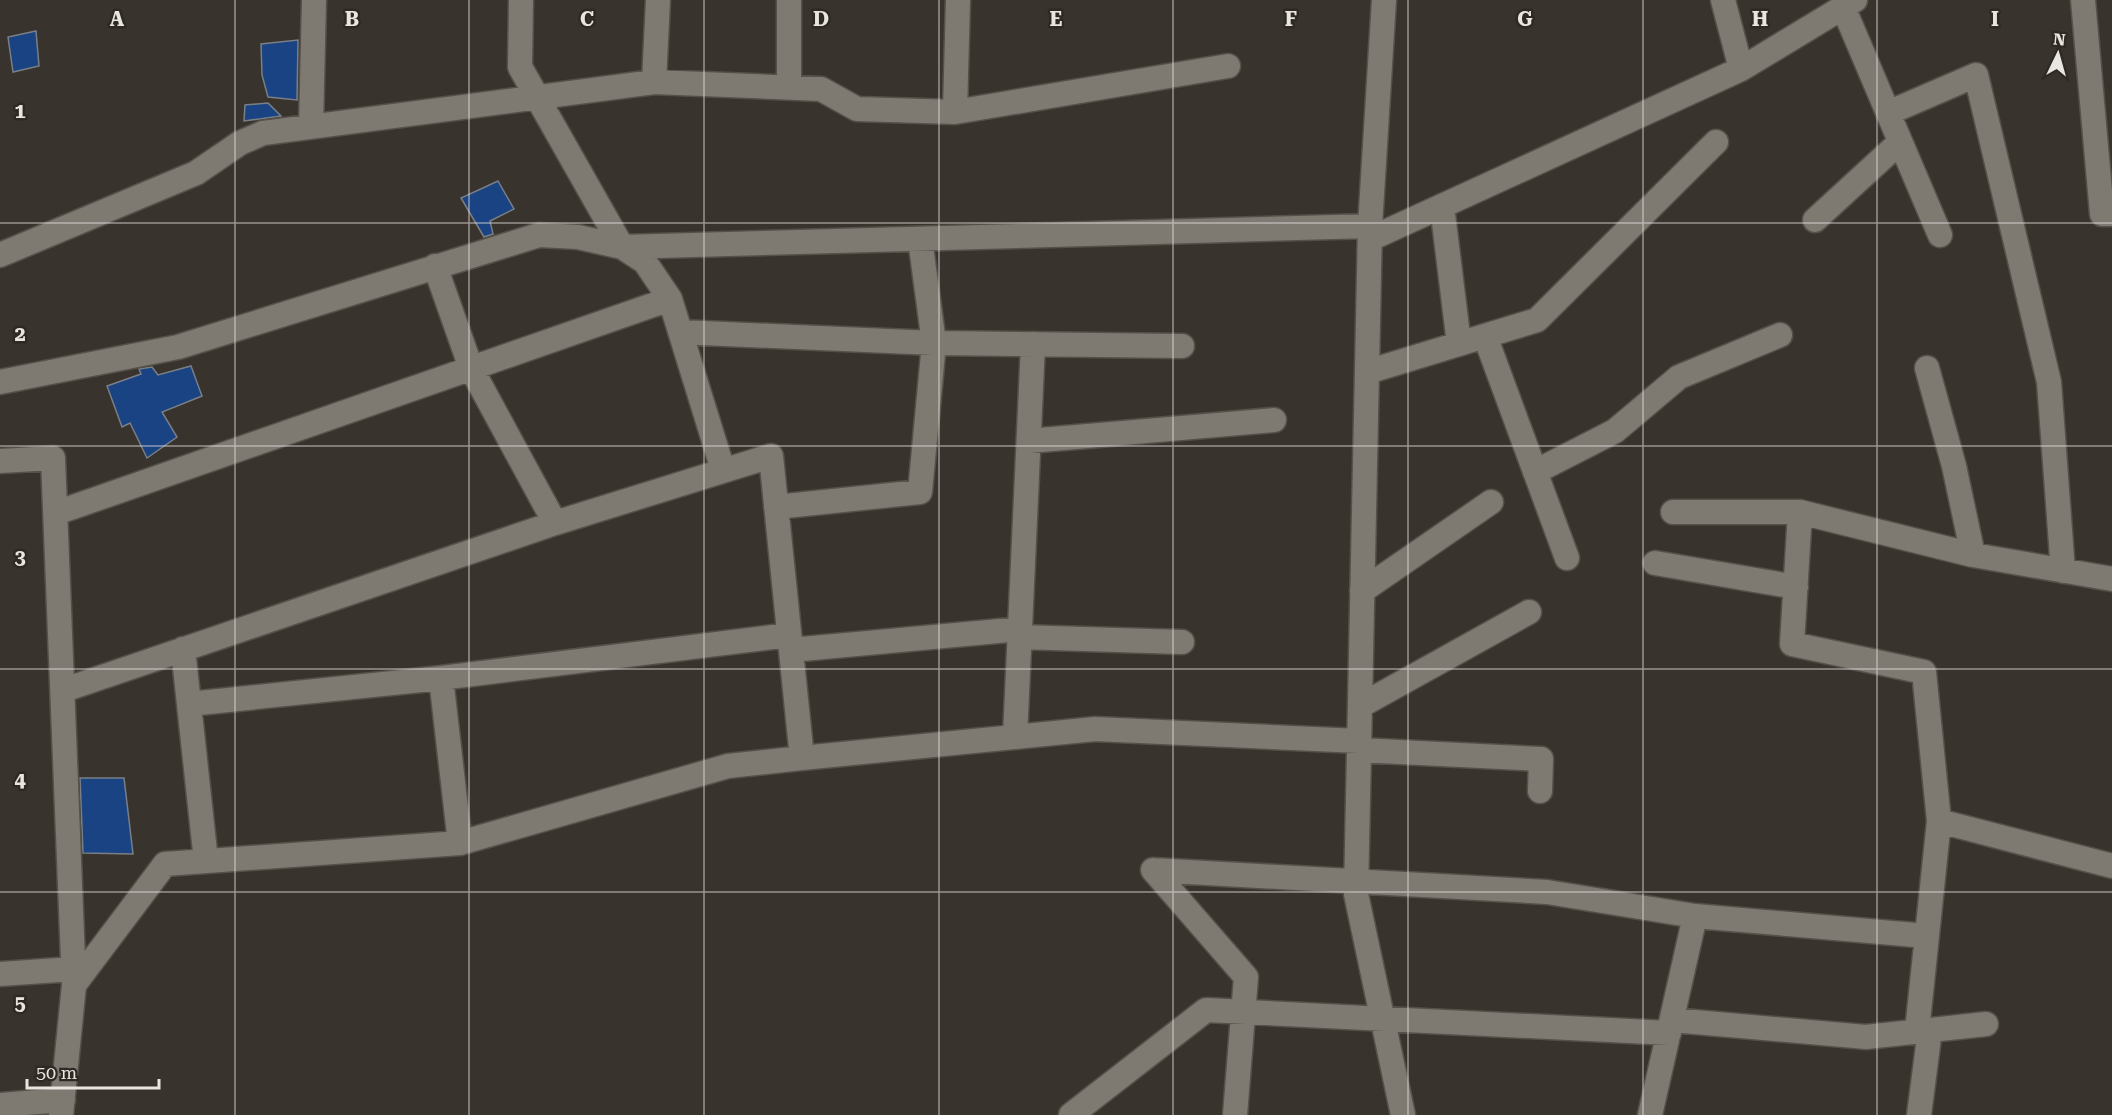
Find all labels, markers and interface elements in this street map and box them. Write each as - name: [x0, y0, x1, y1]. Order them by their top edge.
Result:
- text: A: [110, 7, 125, 31]
- text: B: [345, 7, 359, 31]
- text: C: [580, 7, 594, 31]
- text: D: [813, 7, 829, 31]
- text: E: [1050, 7, 1063, 31]
- text: F: [1285, 7, 1297, 31]
- text: G: [1517, 7, 1533, 31]
- text: H: [1752, 7, 1768, 31]
- text: I: [1991, 7, 1999, 31]
- north arrow: [2028, 24, 2088, 84]
- text: N: [2052, 30, 2066, 50]
- text: 1: [14, 99, 26, 123]
- text: 2: [14, 322, 26, 346]
- text: 3: [14, 545, 26, 569]
- text: 4: [14, 768, 26, 792]
- text: 5: [14, 991, 26, 1015]
- scale bar: [27, 1052, 159, 1090]
- text: 50 m: [36, 1062, 77, 1083]

